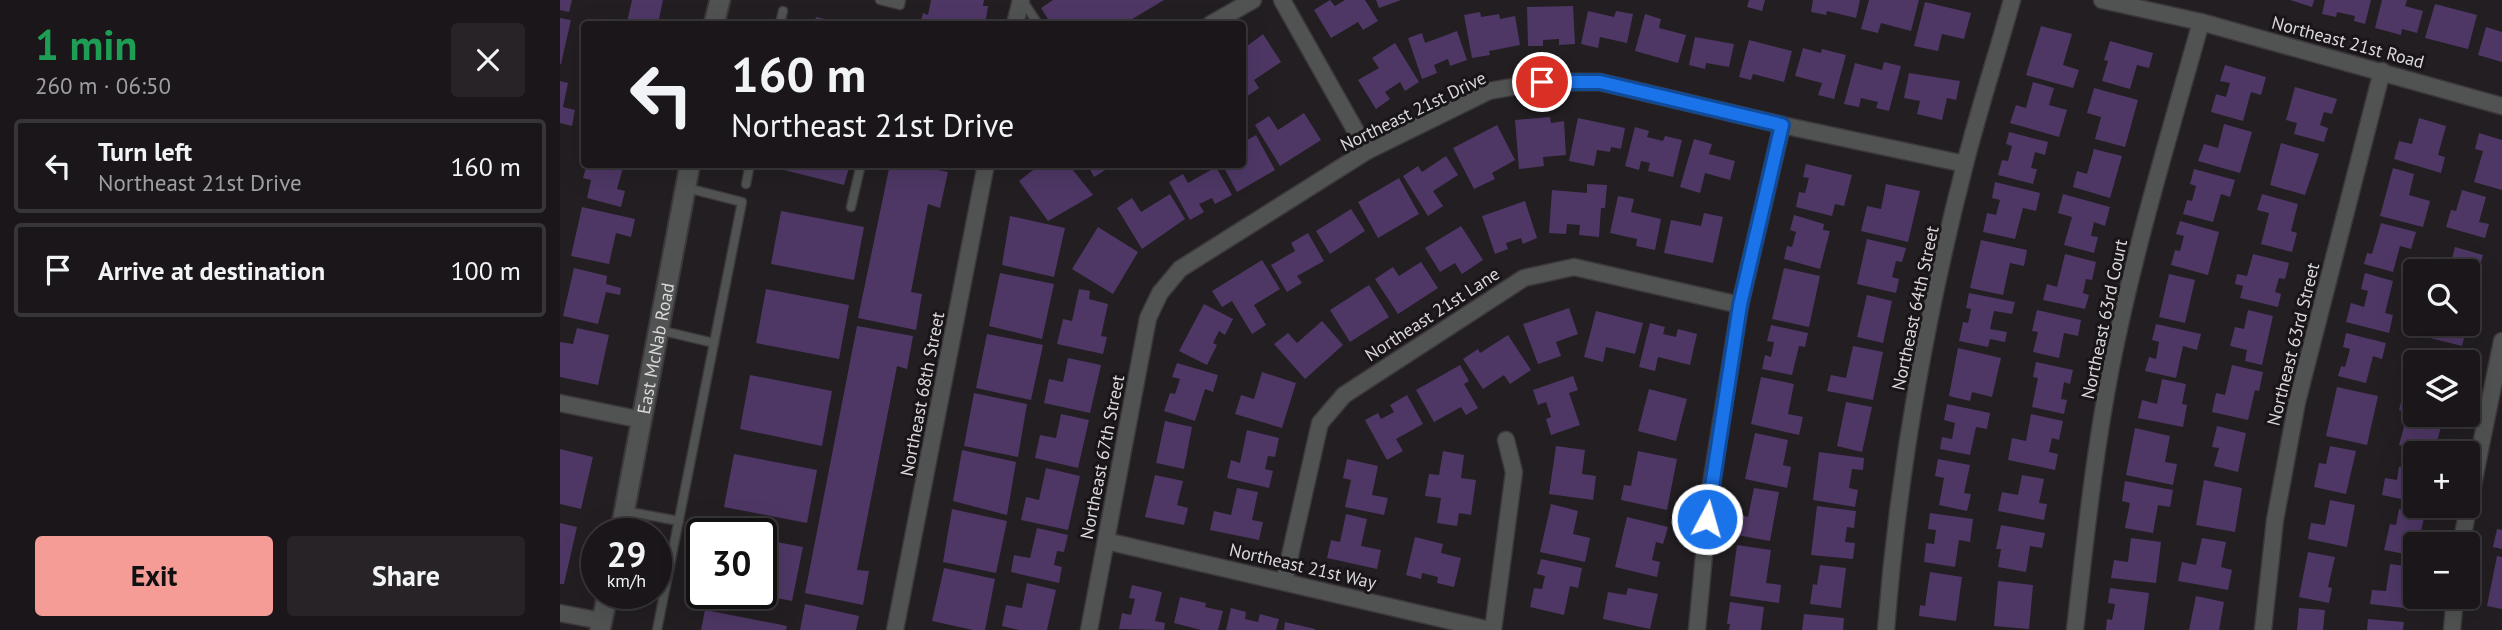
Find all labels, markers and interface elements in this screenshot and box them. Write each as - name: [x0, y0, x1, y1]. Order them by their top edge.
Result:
- street label: Northeast 21st Road: [2269, 11, 2427, 73]
- text: 1 min: [35, 17, 137, 72]
- button: close: [451, 23, 525, 97]
- text: 160 m: [731, 42, 866, 106]
- icon: left: [616, 49, 707, 140]
- pin: [1512, 52, 1572, 112]
- icon: arrive: [1523, 63, 1561, 101]
- street label: Northeast 21st Drive: [1336, 66, 1490, 156]
- text: 260 m · 06:50: [35, 71, 171, 100]
- text: Northeast 21st Drive: [731, 104, 1014, 146]
- text: Turn left: [98, 135, 192, 168]
- icon: left: [39, 147, 77, 185]
- text: 160 m: [450, 150, 521, 183]
- text: Northeast 21st Drive: [98, 168, 302, 197]
- street label: Northeast 64th Street: [1886, 224, 1944, 392]
- street label: Northeast 63rd Court: [2076, 237, 2132, 401]
- icon: arrive: [39, 251, 77, 289]
- text: Arrive at destination: [98, 254, 325, 287]
- text: 100 m: [450, 254, 521, 287]
- map controls: [2403, 259, 2480, 609]
- button: search: [2403, 259, 2480, 336]
- street label: Northeast 63rd Street: [2262, 260, 2324, 428]
- street label: Northeast 21st Lane: [1360, 262, 1504, 366]
- street label: East McNab Road: [631, 281, 679, 416]
- street label: Northeast 68th Street: [895, 310, 949, 478]
- button: layers: [2403, 350, 2480, 427]
- street label: Northeast 67th Street: [1075, 373, 1129, 541]
- button: +: [2403, 441, 2480, 518]
- position arrow: [1670, 482, 1744, 556]
- speed limit sign: 30: [686, 518, 777, 609]
- text: 29: [607, 531, 646, 577]
- button: −: [2403, 532, 2480, 609]
- button: Exit: [35, 536, 273, 616]
- button: Share: [287, 536, 525, 616]
- street label: Northeast 21st Way: [1227, 538, 1379, 594]
- text: km/h: [607, 569, 646, 592]

